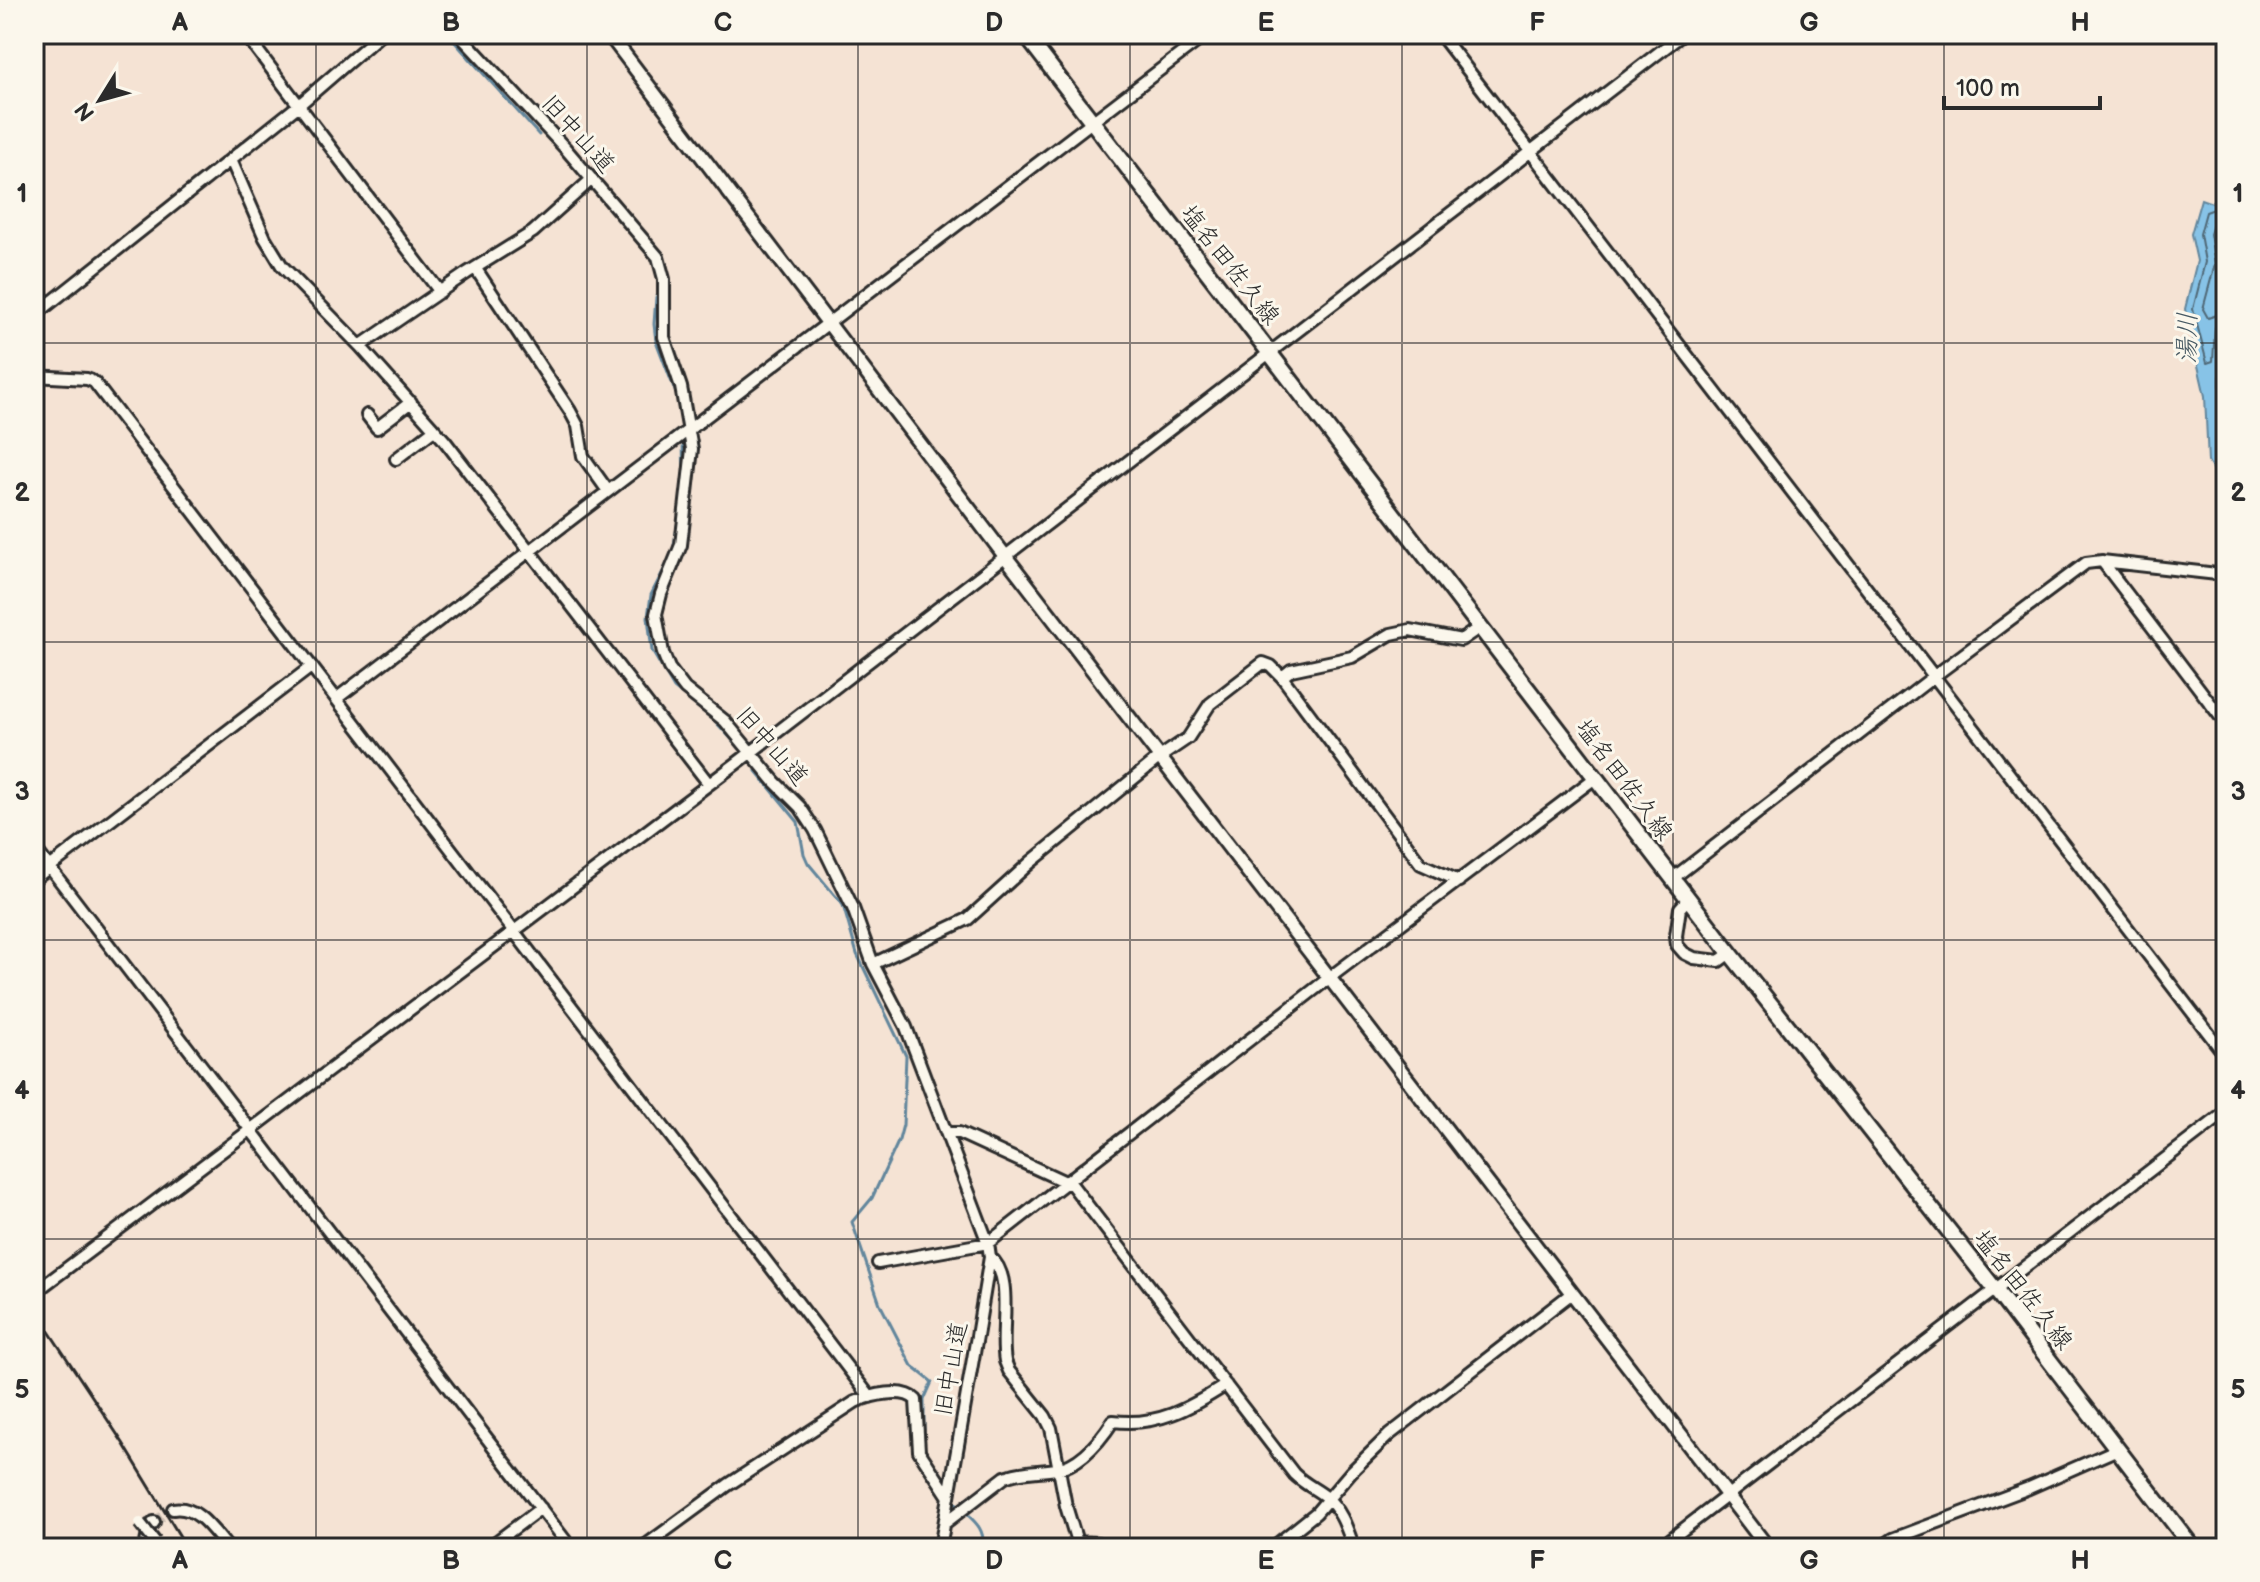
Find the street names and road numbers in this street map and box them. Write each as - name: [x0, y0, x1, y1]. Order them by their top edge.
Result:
- street label: 旧中山道: [535, 89, 621, 179]
- street label: 塩名田佐久線: [1174, 199, 1286, 331]
- street label: 旧中山道: [730, 700, 814, 792]
- street label: 塩名田佐久線: [1569, 714, 1679, 846]
- street label: 塩名田佐久線: [1967, 1224, 2079, 1356]
- street label: 旧中山道: [928, 1319, 974, 1419]

